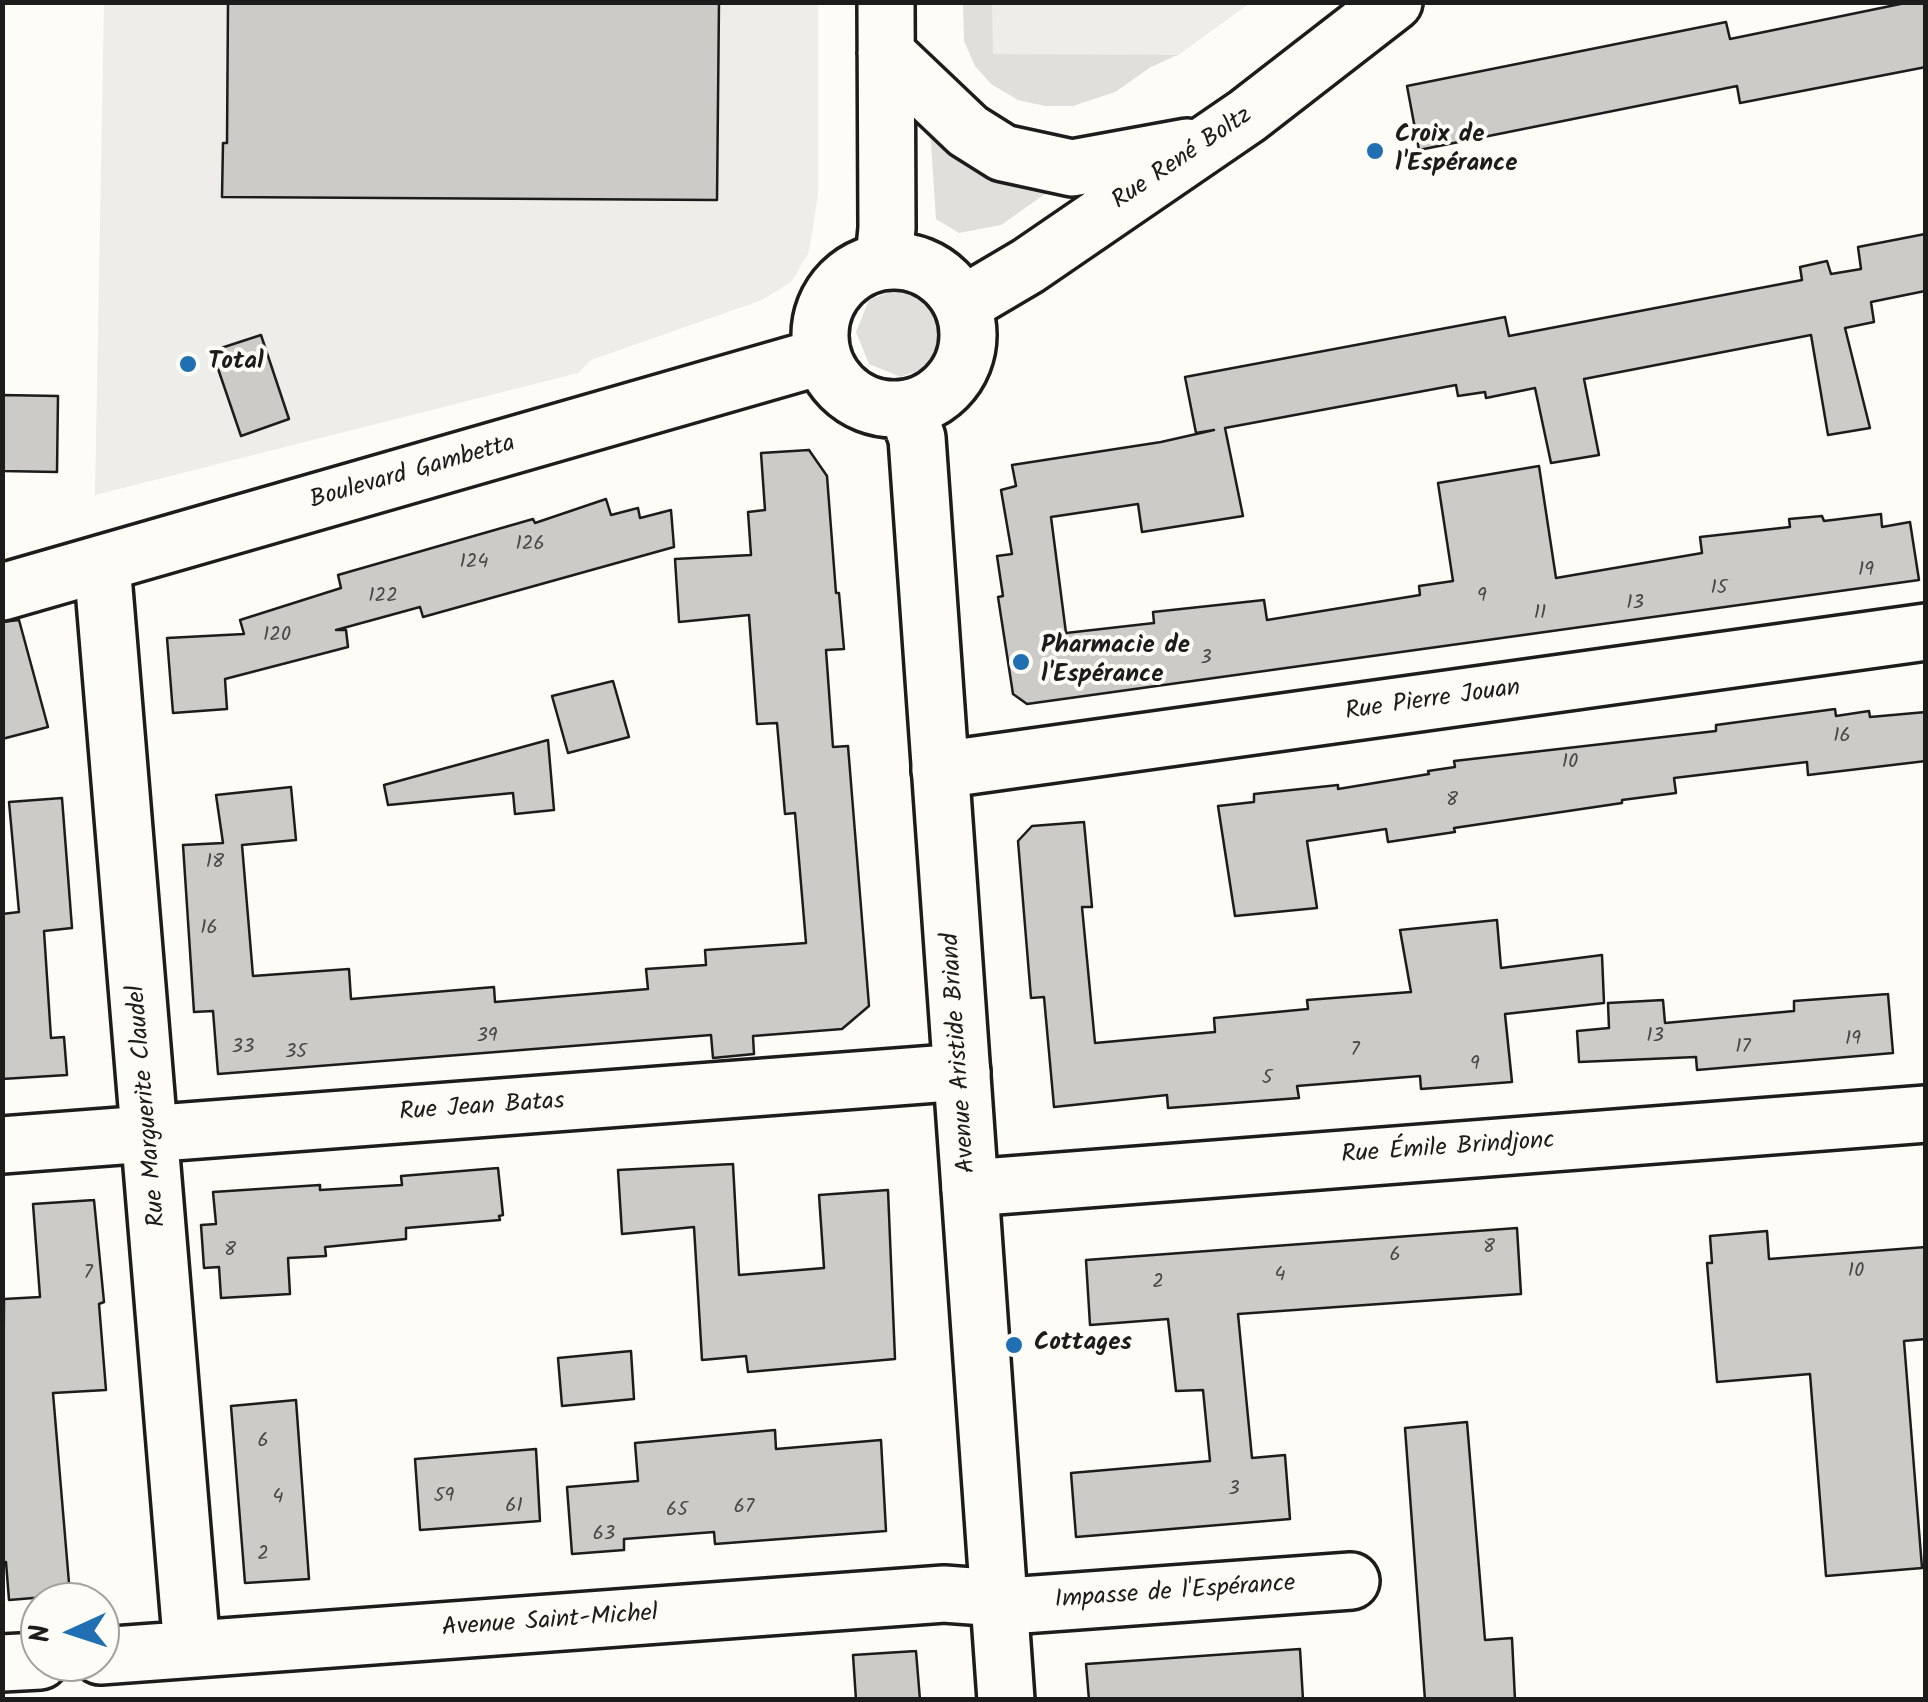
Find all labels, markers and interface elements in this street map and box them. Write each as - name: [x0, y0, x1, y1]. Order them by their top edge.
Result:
- street label: Rue René Boltz: [1107, 102, 1259, 218]
- place label: Croix de l'Espérance: [1395, 122, 1517, 181]
- marker: Croix de l'Espérance: [1364, 140, 1386, 162]
- place label: Total: [208, 349, 264, 379]
- marker: Total: [177, 353, 199, 375]
- street label: Boulevard Gambetta: [307, 430, 519, 518]
- house number: 126: [515, 534, 545, 558]
- house number: 124: [460, 552, 488, 576]
- house number: 19: [1858, 560, 1874, 584]
- house number: 15: [1710, 578, 1728, 602]
- house number: 122: [368, 586, 398, 610]
- house number: 9: [1477, 586, 1487, 610]
- house number: 13: [1626, 593, 1644, 617]
- house number: 11: [1534, 603, 1546, 627]
- house number: 120: [263, 625, 291, 649]
- place label: Pharmacie de l'Espérance: [1041, 633, 1190, 692]
- house number: 3: [1200, 648, 1212, 672]
- marker: Pharmacie de l'Espérance: [1010, 651, 1032, 673]
- street label: Rue Pierre Jouan: [1343, 675, 1523, 729]
- house number: 16: [1833, 726, 1851, 750]
- house number: 10: [1562, 752, 1578, 776]
- house number: 8: [1446, 790, 1458, 814]
- house number: 18: [206, 852, 224, 876]
- house number: 16: [200, 918, 218, 942]
- street label: Avenue Aristide Briand: [938, 932, 984, 1174]
- street label: Rue Marguerite Claudel: [123, 984, 175, 1228]
- house number: 39: [476, 1026, 498, 1050]
- house number: 13: [1646, 1026, 1664, 1050]
- house number: 19: [1845, 1029, 1861, 1053]
- house number: 33: [232, 1037, 254, 1061]
- house number: 17: [1735, 1037, 1751, 1061]
- house number: 7: [1350, 1040, 1360, 1064]
- house number: 35: [285, 1042, 307, 1066]
- house number: 9: [1470, 1054, 1480, 1078]
- house number: 5: [1262, 1068, 1272, 1092]
- street label: Rue Jean Batas: [398, 1088, 566, 1130]
- street label: Rue Émile Brindjonc: [1340, 1128, 1556, 1172]
- house number: 8: [1483, 1237, 1495, 1261]
- house number: 8: [224, 1240, 236, 1264]
- house number: 6: [1389, 1245, 1401, 1269]
- house number: 10: [1848, 1261, 1864, 1285]
- house number: 7: [83, 1263, 93, 1287]
- house number: 4: [1274, 1265, 1286, 1289]
- house number: 2: [1152, 1272, 1164, 1296]
- place label: Cottages: [1034, 1330, 1132, 1360]
- marker: Cottages: [1003, 1334, 1025, 1356]
- house number: 6: [257, 1431, 269, 1455]
- house number: 3: [1228, 1479, 1240, 1503]
- house number: 59: [434, 1486, 454, 1510]
- house number: 4: [272, 1487, 284, 1511]
- house number: 61: [505, 1496, 523, 1520]
- house number: 67: [734, 1497, 754, 1521]
- house number: 65: [666, 1500, 688, 1524]
- house number: 63: [593, 1524, 615, 1548]
- house number: 2: [257, 1544, 269, 1568]
- street label: Impasse de l'Espérance: [1054, 1571, 1296, 1617]
- north arrow: [20, 1582, 120, 1682]
- street label: Avenue Saint-Michel: [441, 1600, 659, 1646]
- text: N: [19, 1623, 64, 1644]

